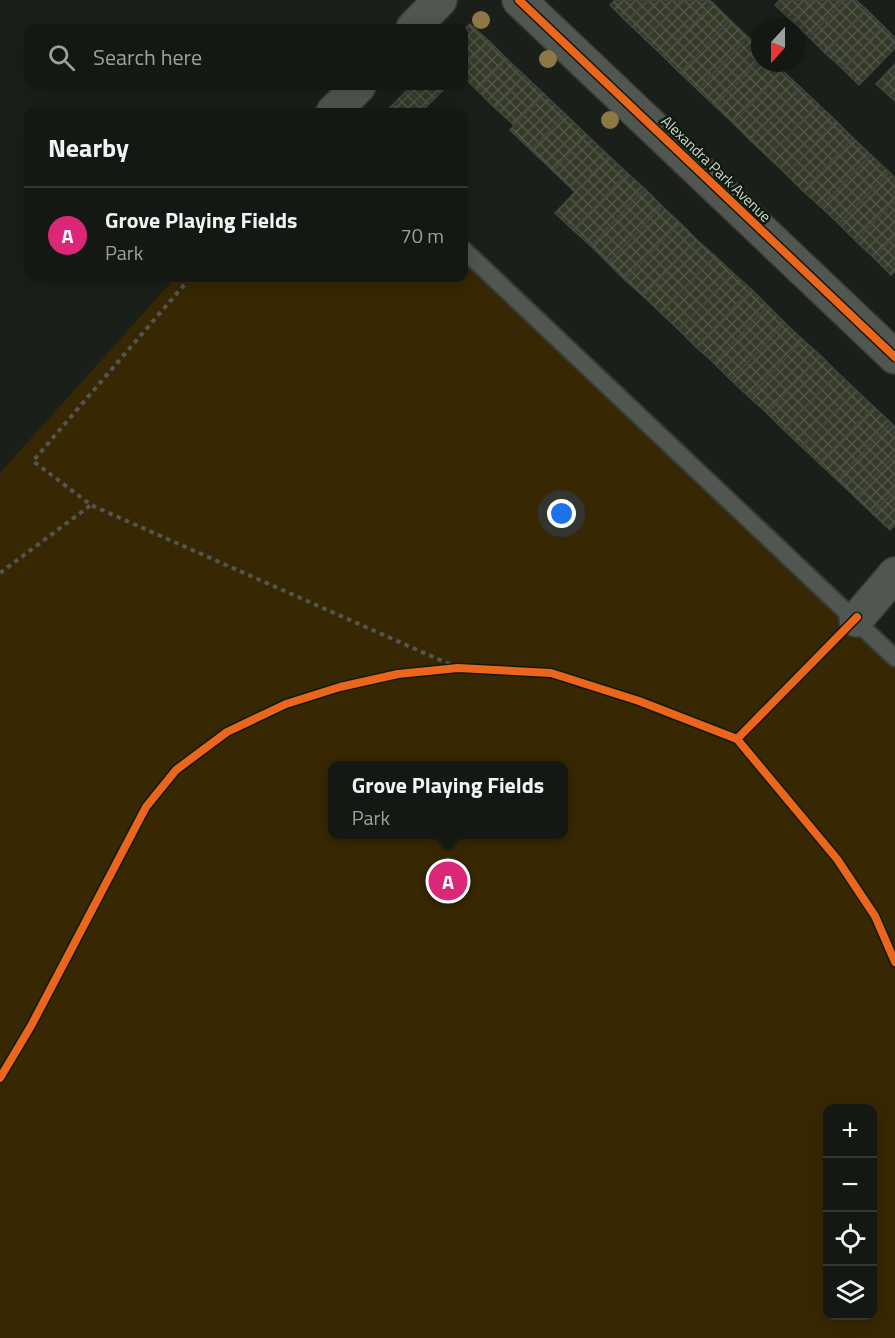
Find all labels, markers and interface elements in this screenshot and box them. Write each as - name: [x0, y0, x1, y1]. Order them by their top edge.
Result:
- north arrow: [751, 18, 805, 72]
- search box: [24, 24, 468, 90]
- text: Search here: [93, 40, 202, 74]
- icon: search: [45, 41, 78, 74]
- street label: Alexandra Park Avenue: [656, 110, 777, 227]
- text: Nearby: [48, 128, 129, 167]
- text: Grove Playing Fields: [105, 203, 297, 237]
- text: A: [61, 220, 74, 251]
- text: 70 m: [400, 220, 444, 251]
- text: Park: [105, 237, 143, 268]
- your location: [547, 499, 576, 528]
- popup: [328, 761, 568, 839]
- text: Grove Playing Fields: [352, 768, 544, 802]
- text: Park: [352, 802, 390, 833]
- pin: A: [428, 858, 468, 904]
- map controls: [823, 1104, 877, 1320]
- button: +: [823, 1104, 877, 1158]
- button: −: [823, 1158, 877, 1212]
- button: locate: [823, 1212, 877, 1266]
- button: layers: [823, 1266, 877, 1320]

